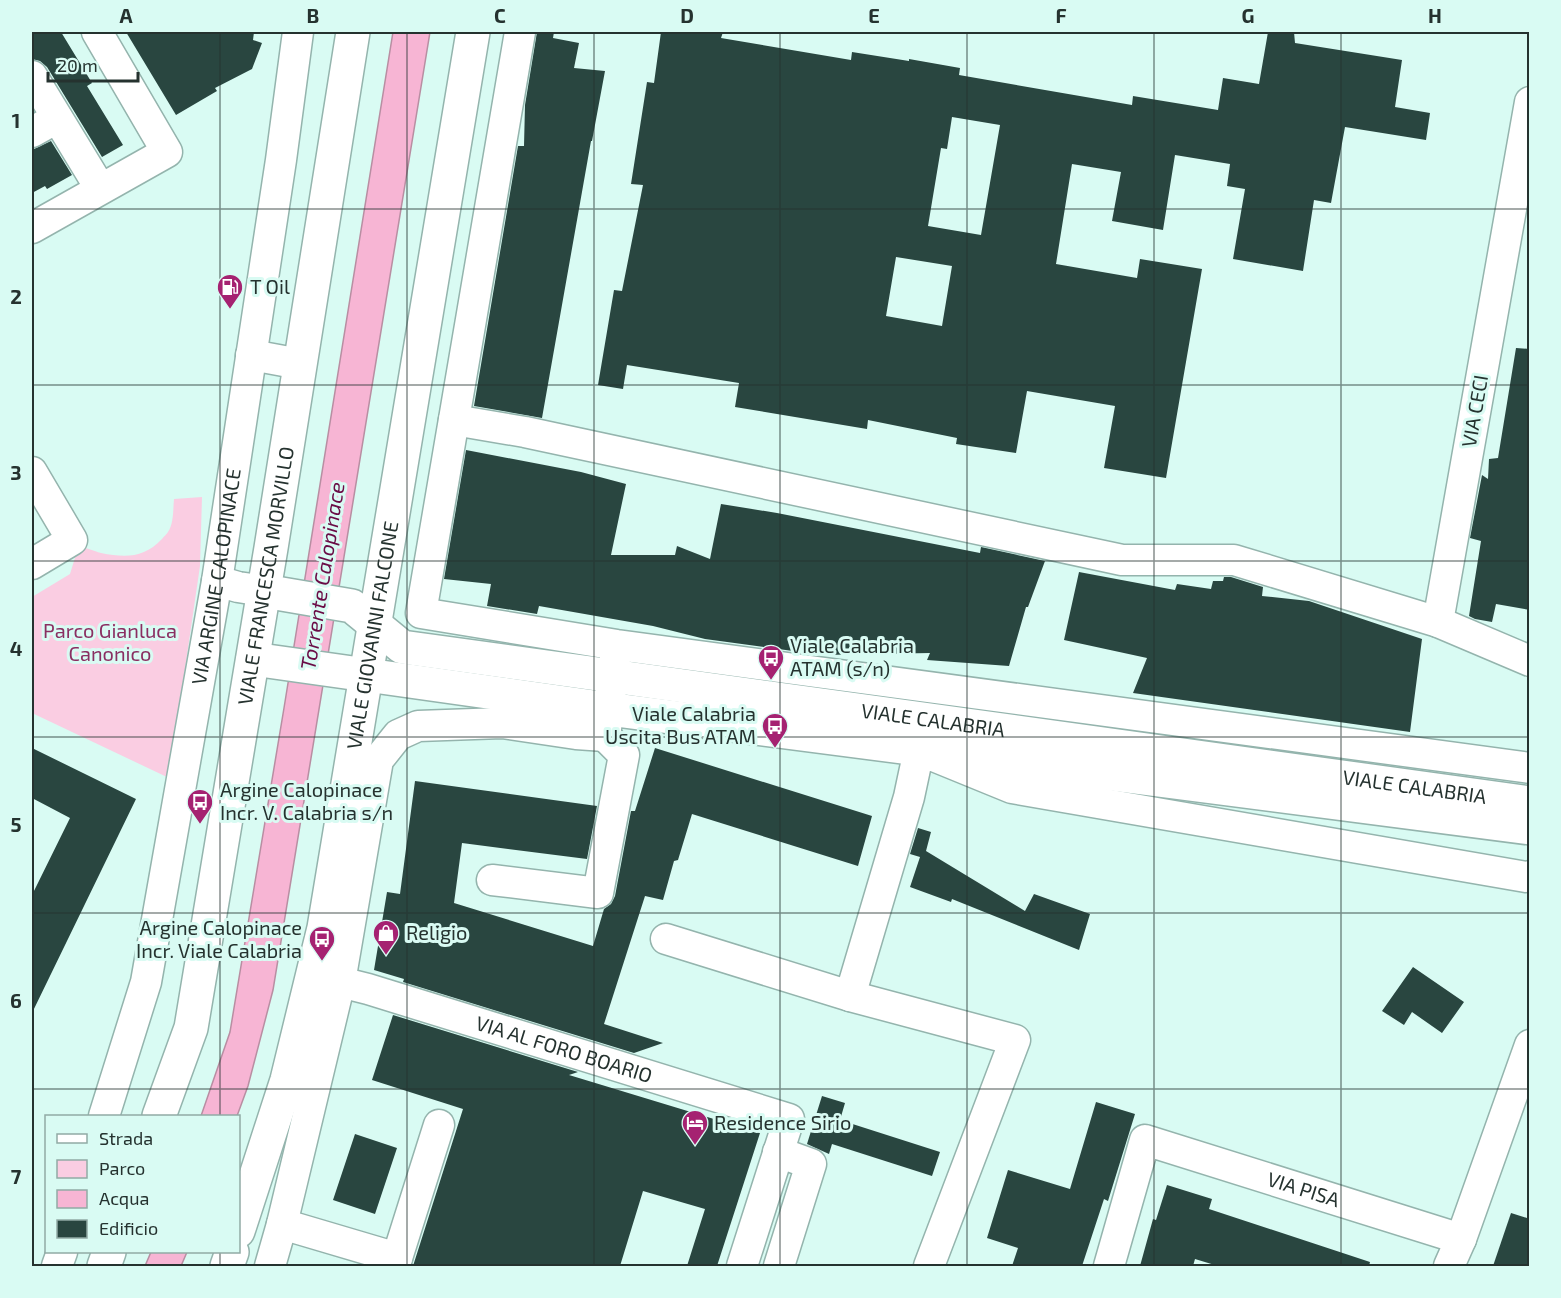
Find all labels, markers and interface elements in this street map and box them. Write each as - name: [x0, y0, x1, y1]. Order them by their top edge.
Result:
- text: A: [119, 3, 133, 27]
- text: B: [307, 3, 319, 27]
- text: C: [494, 3, 506, 27]
- text: D: [680, 3, 694, 27]
- text: E: [868, 3, 880, 27]
- text: F: [1055, 3, 1067, 27]
- text: G: [1242, 3, 1254, 27]
- text: H: [1428, 3, 1442, 27]
- scale bar: [48, 45, 138, 83]
- text: 20 m: [57, 54, 98, 76]
- text: 1: [12, 108, 20, 132]
- fuel station icon: T Oil: [215, 272, 245, 310]
- place label: T Oil: [250, 274, 290, 298]
- text: 2: [10, 284, 22, 308]
- street label: VIA CECI: [1456, 373, 1492, 449]
- street label: VIALE FRANCESCA MORVILLO: [232, 445, 298, 707]
- text: 3: [10, 460, 22, 484]
- street label: VIA ARGINE CALOPINACE: [186, 466, 245, 687]
- water label: Torrente Calopinace: [294, 480, 349, 672]
- street label: VIALE GIOVANNI FALCONE: [341, 519, 402, 751]
- park label: Parco Gianluca Canonico: [43, 618, 177, 665]
- place label: Viale Calabria ATAM (s/n): [790, 633, 914, 680]
- text: 4: [10, 636, 23, 660]
- bus stop icon: Viale Calabria ATAM (s/n): [756, 643, 786, 681]
- street label: VIALE CALABRIA: [860, 698, 1007, 741]
- place label: Viale Calabria Uscita Bus ATAM: [605, 701, 756, 748]
- bus stop icon: Viale Calabria Uscita Bus ATAM: [760, 711, 790, 749]
- street label: VIALE CALABRIA: [1341, 764, 1489, 808]
- place label: Argine Calopinace Incr. V. Calabria s/n: [220, 777, 393, 824]
- bus stop icon: Argine Calopinace Incr. V. Calabria s/n: [185, 787, 215, 825]
- text: 5: [10, 812, 22, 836]
- place label: Argine Calopinace Incr. Viale Calabria: [136, 915, 302, 962]
- shop icon: Religio: [371, 918, 401, 956]
- place label: Religio: [406, 920, 467, 944]
- bus stop icon: Argine Calopinace Incr. Viale Calabria: [307, 924, 337, 962]
- text: 6: [10, 988, 22, 1012]
- street label: VIA AL FORO BOARIO: [473, 1010, 656, 1087]
- hotel icon: Residence Sirio: [680, 1108, 710, 1146]
- place label: Residence Sirio: [714, 1110, 851, 1134]
- legend: [45, 1115, 240, 1253]
- text: Strada: [99, 1127, 153, 1149]
- text: Parco: [99, 1157, 145, 1179]
- text: 7: [11, 1164, 22, 1188]
- street label: VIA PISA: [1264, 1166, 1343, 1211]
- text: Acqua: [99, 1187, 149, 1209]
- text: Edificio: [99, 1217, 158, 1239]

